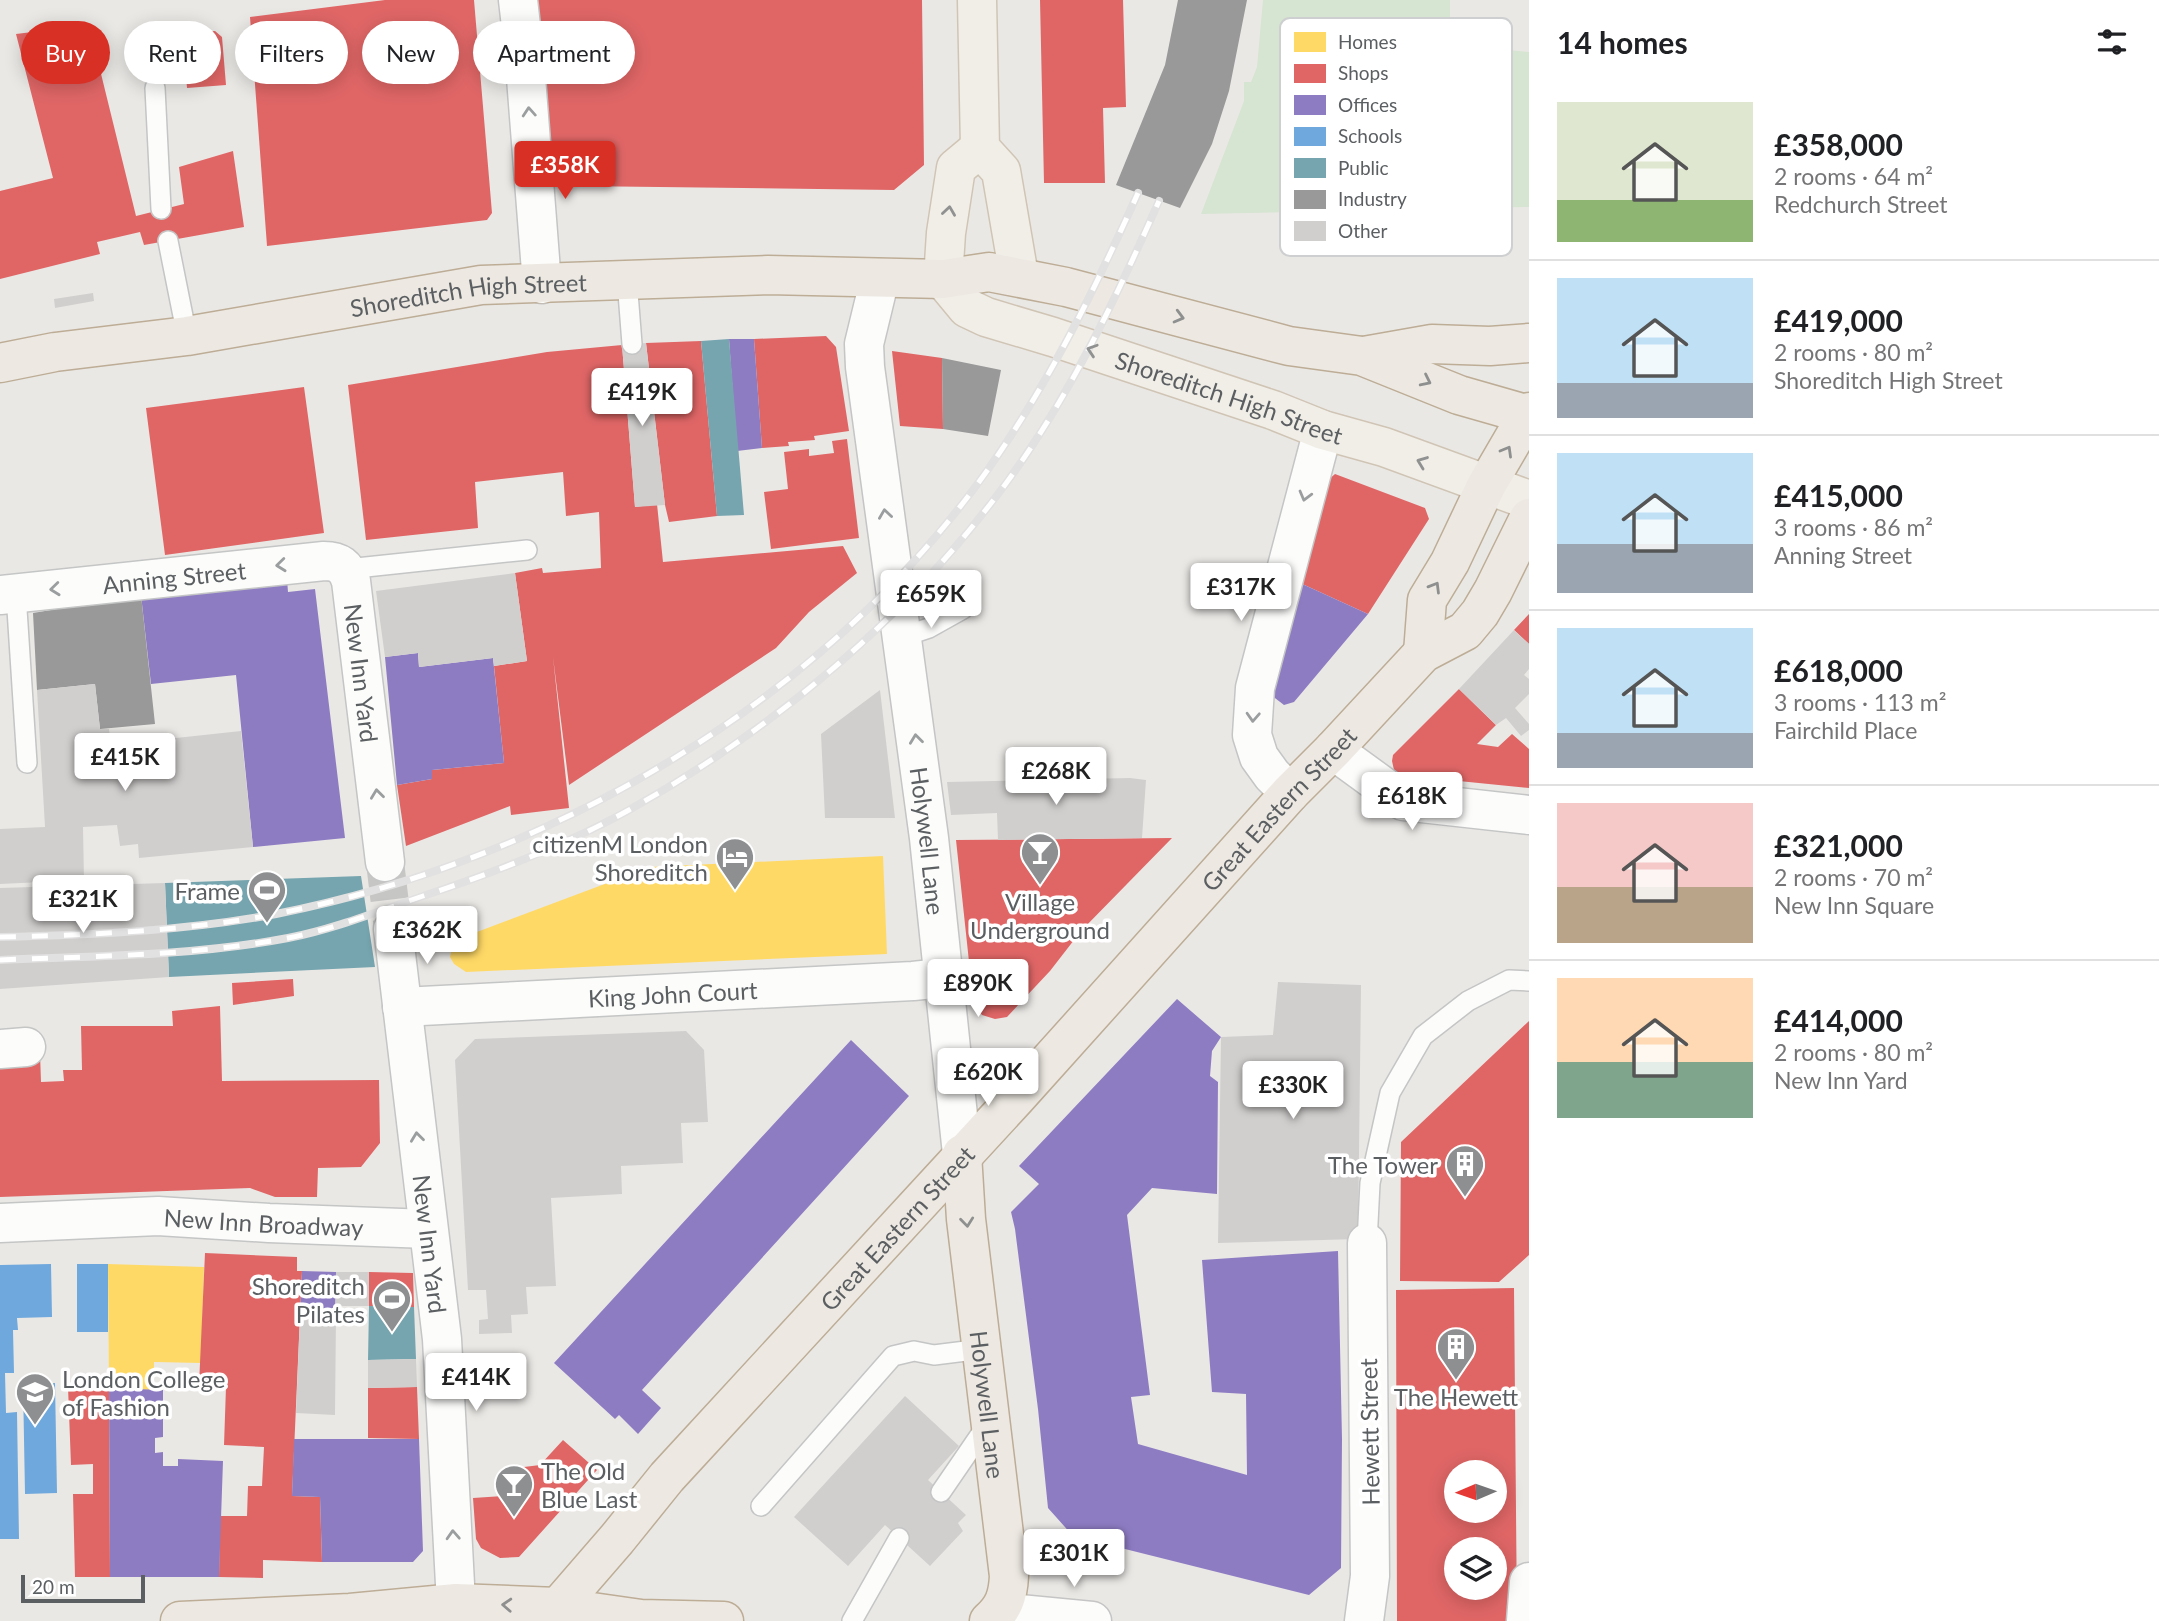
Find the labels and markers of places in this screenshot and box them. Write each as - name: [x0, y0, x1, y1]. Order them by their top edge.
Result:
- pin: £358K: [516, 142, 614, 201]
- pin: £419K: [593, 368, 691, 428]
- pin: £317K: [1192, 564, 1290, 623]
- pin: £659K: [882, 570, 980, 630]
- pin: £415K: [76, 734, 174, 793]
- pin: £268K: [1007, 748, 1105, 807]
- pin: £618K: [1363, 772, 1461, 832]
- place label: citizenM London Shoreditch: [532, 829, 708, 886]
- bar icon: Village Underground: [1019, 831, 1061, 886]
- hotel icon: citizenM London Shoreditch: [714, 836, 756, 891]
- sports icon: Frame: [246, 869, 288, 924]
- pin: £321K: [34, 876, 132, 935]
- place label: Frame: [175, 876, 240, 905]
- place label: Village Underground: [970, 887, 1110, 944]
- pin: £362K: [378, 906, 476, 966]
- pin: £890K: [929, 960, 1027, 1019]
- pin: £620K: [939, 1048, 1037, 1108]
- pin: £330K: [1244, 1062, 1342, 1121]
- building icon: The Tower: [1444, 1143, 1486, 1198]
- place label: The Tower: [1328, 1150, 1438, 1179]
- place label: Shoreditch Pilates: [252, 1271, 365, 1328]
- sports icon: Shoreditch Pilates: [371, 1278, 413, 1333]
- building icon: The Hewett: [1435, 1326, 1477, 1381]
- pin: £414K: [427, 1354, 525, 1413]
- place label: London College of Fashion: [62, 1364, 225, 1421]
- school or university icon: London College of Fashion: [14, 1371, 56, 1426]
- place label: The Hewett: [1394, 1382, 1519, 1411]
- place label: The Old Blue Last: [541, 1456, 638, 1513]
- bar icon: The Old Blue Last: [493, 1463, 535, 1518]
- pin: £301K: [1025, 1530, 1123, 1589]

